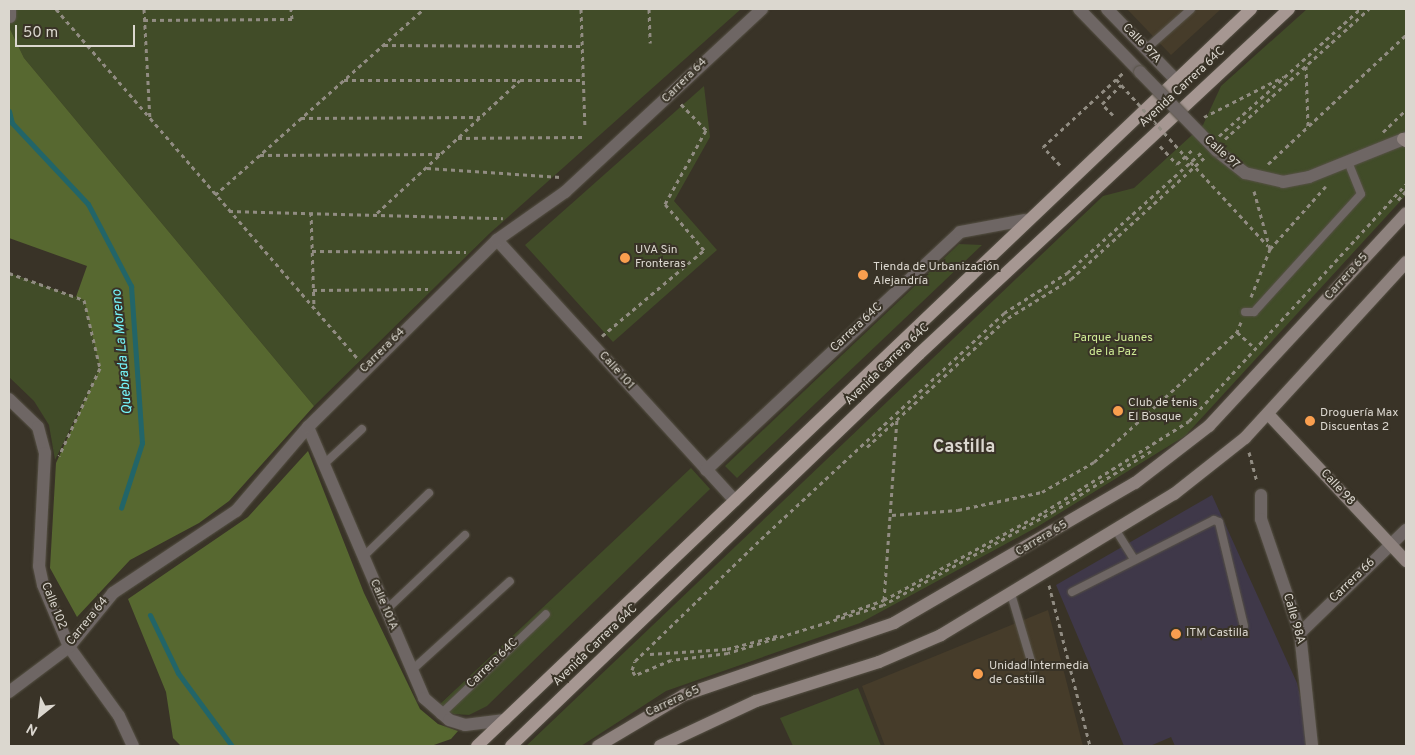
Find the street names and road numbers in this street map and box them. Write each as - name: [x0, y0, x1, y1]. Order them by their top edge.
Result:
- street label: Calle 97A: [1119, 21, 1163, 67]
- street label: Avenida Carrera 64C: [1137, 45, 1229, 131]
- street label: Carrera 64: [659, 55, 711, 107]
- street label: Calle 97: [1200, 133, 1242, 173]
- street label: Carrera 65: [1322, 251, 1372, 303]
- street label: Carrera 64C: [828, 300, 886, 356]
- street label: Avenida Carrera 64C: [843, 321, 933, 409]
- street label: Carrera 64: [357, 325, 409, 377]
- street label: Calle 101: [595, 349, 637, 393]
- street label: Calle 98: [1317, 467, 1357, 509]
- street label: Carrera 65: [1013, 518, 1071, 560]
- street label: Carrera 66: [1327, 556, 1379, 606]
- street label: Calle 101A: [366, 577, 400, 633]
- street label: Calle 102: [37, 581, 69, 631]
- street label: Calle 98A: [1279, 592, 1307, 646]
- street label: Carrera 64: [64, 595, 112, 649]
- street label: Avenida Carrera 64C: [551, 602, 641, 690]
- street label: Carrera 64C: [464, 636, 522, 692]
- street label: Carrera 65: [644, 683, 702, 721]

